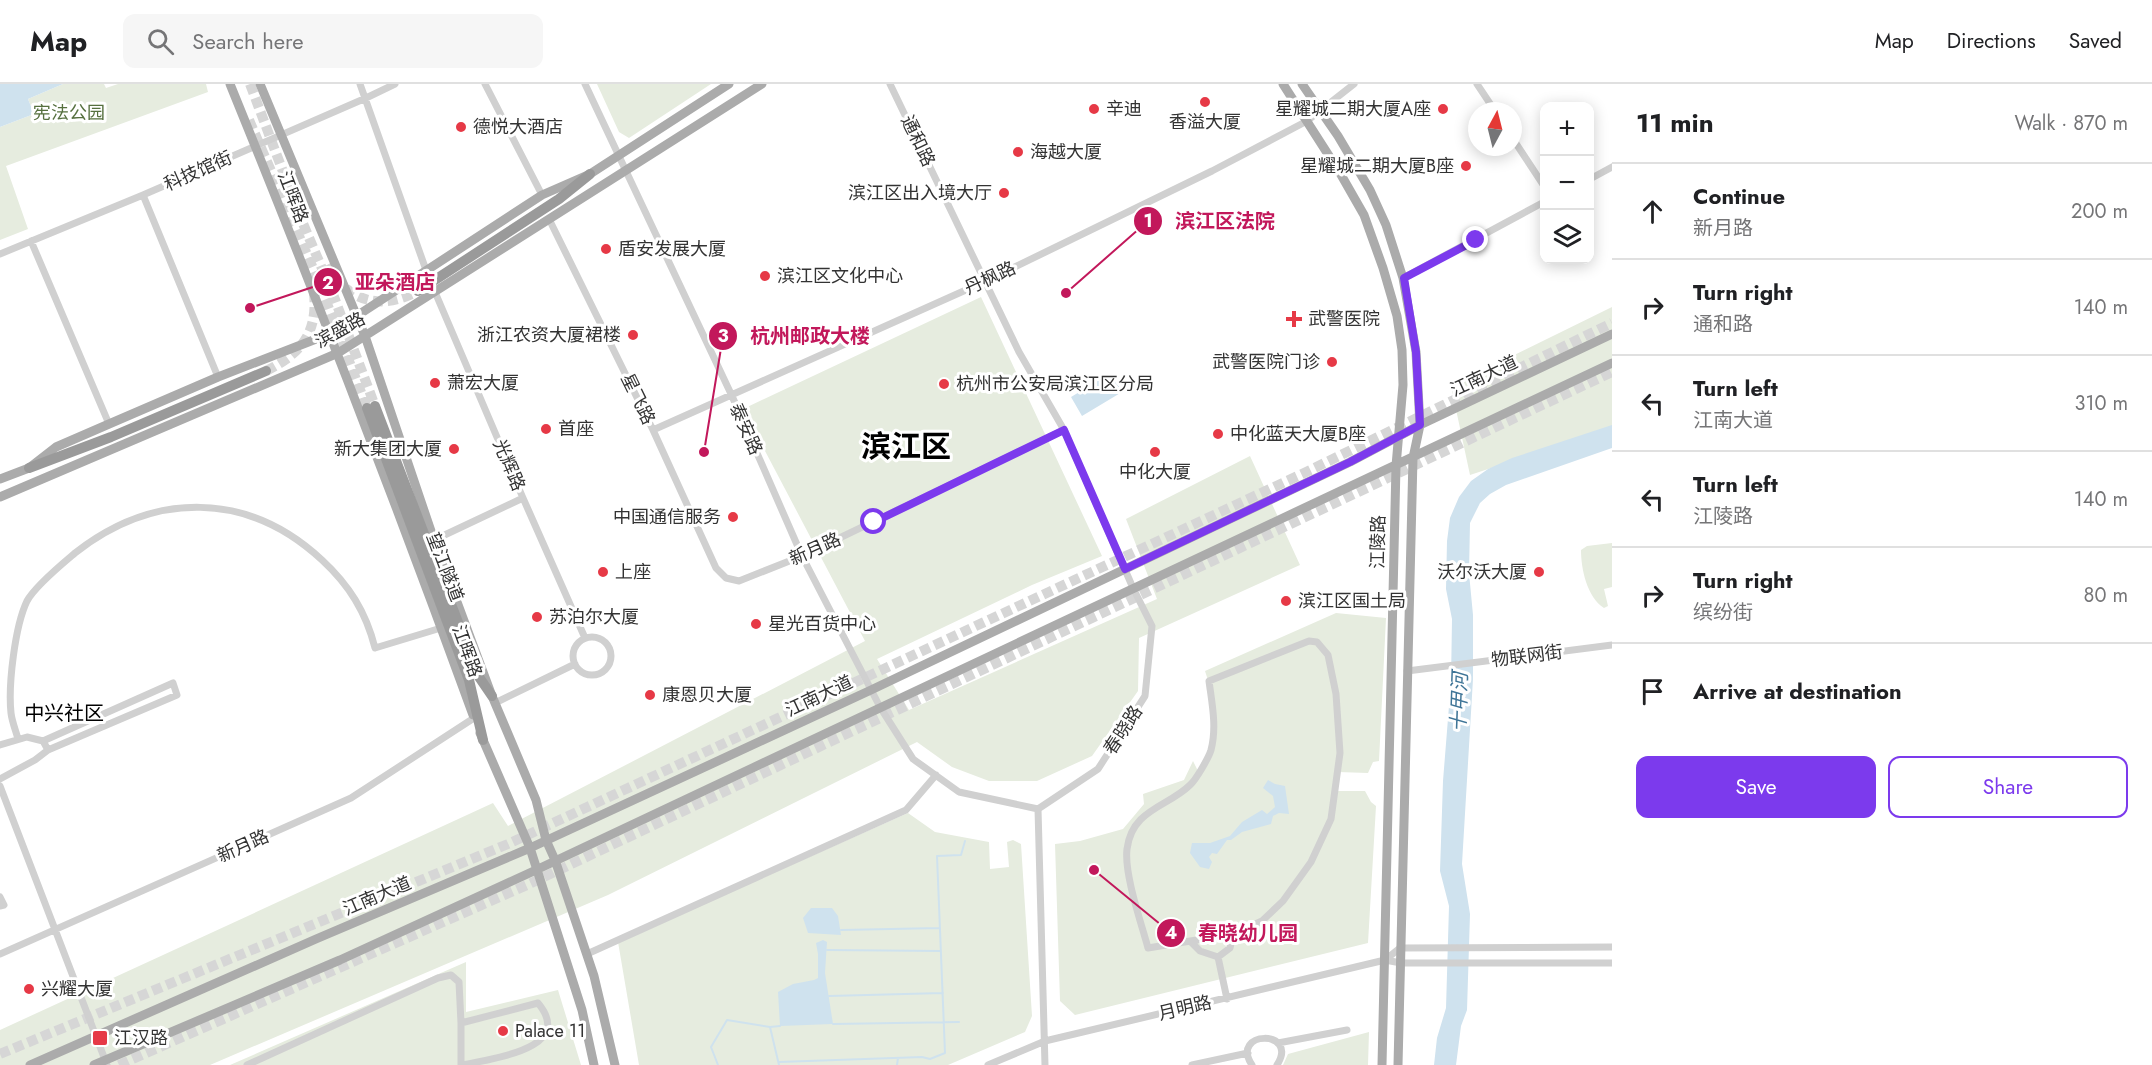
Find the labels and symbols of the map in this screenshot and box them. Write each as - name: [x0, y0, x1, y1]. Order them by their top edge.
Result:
- marker: 香溢大厦: [1198, 95, 1212, 109]
- place label: 辛迪: [1106, 96, 1142, 122]
- place label: 星耀城二期大厦A座: [1275, 96, 1431, 122]
- park label: 宪法公园: [33, 100, 105, 126]
- marker: 辛迪: [1087, 102, 1101, 116]
- marker: 星耀城二期大厦A座: [1436, 102, 1450, 116]
- north arrow: [1468, 102, 1522, 156]
- place label: 香溢大厦: [1169, 109, 1241, 135]
- street label: 通和路: [894, 111, 942, 171]
- place label: 德悦大酒店: [473, 114, 563, 140]
- marker: 德悦大酒店: [454, 120, 468, 134]
- place label: 海越大厦: [1030, 139, 1102, 165]
- street label: 科技馆街: [160, 144, 236, 198]
- marker: 海越大厦: [1011, 145, 1025, 159]
- place label: 星耀城二期大厦B座: [1300, 153, 1454, 179]
- marker: 星耀城二期大厦B座: [1459, 159, 1473, 173]
- street label: 江晖路: [271, 167, 315, 227]
- place label: 滨江区出入境大厅: [848, 180, 992, 206]
- marker: 滨江区出入境大厅: [997, 186, 1011, 200]
- callout: 滨江区法院: [1133, 202, 1287, 240]
- text: 滨江区法院: [1175, 207, 1275, 236]
- text: 1: [1143, 208, 1153, 234]
- route end: [1462, 226, 1488, 252]
- place label: 盾安发展大厦: [618, 236, 726, 262]
- marker: 盾安发展大厦: [599, 242, 613, 256]
- street label: 丹枫路: [960, 255, 1020, 301]
- callout: 亚朵酒店: [313, 263, 447, 301]
- place label: 滨江区文化中心: [777, 263, 903, 289]
- text: 亚朵酒店: [355, 268, 435, 297]
- marker: 滨江区文化中心: [758, 269, 772, 283]
- text: 2: [322, 270, 334, 296]
- street label: 滨盛路: [310, 306, 370, 354]
- place label: 武警医院: [1308, 306, 1380, 332]
- marker: 武警医院: [1285, 310, 1303, 328]
- callout: 杭州邮政大楼: [708, 317, 882, 355]
- place label: 浙江农资大厦裙楼: [477, 322, 621, 348]
- text: 杭州邮政大楼: [750, 322, 870, 351]
- text: 3: [717, 323, 729, 349]
- marker: 浙江农资大厦裙楼: [626, 328, 640, 342]
- place label: 武警医院门诊: [1212, 349, 1320, 375]
- street label: 江南大道: [1446, 349, 1522, 403]
- marker: 武警医院门诊: [1325, 355, 1339, 369]
- street label: 星飞路: [614, 369, 662, 429]
- place label: 萧宏大厦: [447, 370, 519, 396]
- place label: 杭州市公安局滨江区分局: [956, 371, 1154, 397]
- marker: 萧宏大厦: [428, 376, 442, 390]
- marker: 杭州市公安局滨江区分局: [937, 377, 951, 391]
- street label: 泰安路: [723, 399, 769, 459]
- place label: 首座: [558, 416, 594, 442]
- place label: 中化蓝天大厦B座: [1230, 421, 1366, 447]
- marker: 首座: [539, 422, 553, 436]
- district label: 滨江区: [861, 425, 951, 468]
- marker: 中化蓝天大厦B座: [1211, 427, 1225, 441]
- street label: 光辉路: [486, 435, 532, 495]
- place label: 新大集团大厦: [334, 436, 442, 462]
- marker: 新大集团大厦: [447, 442, 461, 456]
- marker: 中化大厦: [1148, 445, 1162, 459]
- place label: 中化大厦: [1119, 459, 1191, 485]
- place label: 中国通信服务: [613, 504, 721, 530]
- route start: [860, 508, 886, 534]
- marker: 中国通信服务: [726, 510, 740, 524]
- street label: 江陵路: [1365, 515, 1391, 569]
- street label: 新月路: [785, 526, 845, 572]
- street label: 望江隧道: [420, 529, 470, 605]
- place label: 上座: [615, 559, 651, 585]
- place label: 沃尔沃大厦: [1437, 559, 1527, 585]
- marker: 上座: [596, 565, 610, 579]
- marker: 沃尔沃大厦: [1532, 565, 1546, 579]
- place label: 滨江区国土局: [1298, 588, 1406, 614]
- marker: 滨江区国土局: [1279, 594, 1293, 608]
- place label: 苏泊尔大厦: [549, 604, 639, 630]
- marker: 苏泊尔大厦: [530, 610, 544, 624]
- place label: 星光百货中心: [768, 611, 876, 637]
- marker: 星光百货中心: [749, 617, 763, 631]
- street label: 江晖路: [446, 621, 488, 681]
- street label: 物联网街: [1490, 639, 1564, 673]
- water label: 十甲河: [1444, 668, 1475, 733]
- street label: 江南大道: [781, 669, 857, 723]
- place label: 康恩贝大厦: [662, 682, 752, 708]
- marker: 康恩贝大厦: [643, 688, 657, 702]
- district label: 中兴社区: [24, 699, 104, 728]
- street label: 春晓路: [1097, 700, 1149, 760]
- street label: 新月路: [213, 823, 273, 869]
- street label: 江南大道: [339, 870, 415, 922]
- callout: 春晓幼儿园: [1156, 914, 1310, 952]
- text: 春晓幼儿园: [1198, 919, 1298, 948]
- text: 4: [1165, 920, 1177, 946]
- place label: 兴耀大厦: [41, 976, 113, 1002]
- marker: 兴耀大厦: [22, 982, 36, 996]
- street label: 月明路: [1156, 989, 1214, 1027]
- place label: Palace 11: [515, 1018, 585, 1044]
- marker: Palace 11: [496, 1024, 510, 1038]
- place label: 江汉路: [114, 1025, 168, 1051]
- marker: 江汉路: [91, 1029, 109, 1047]

